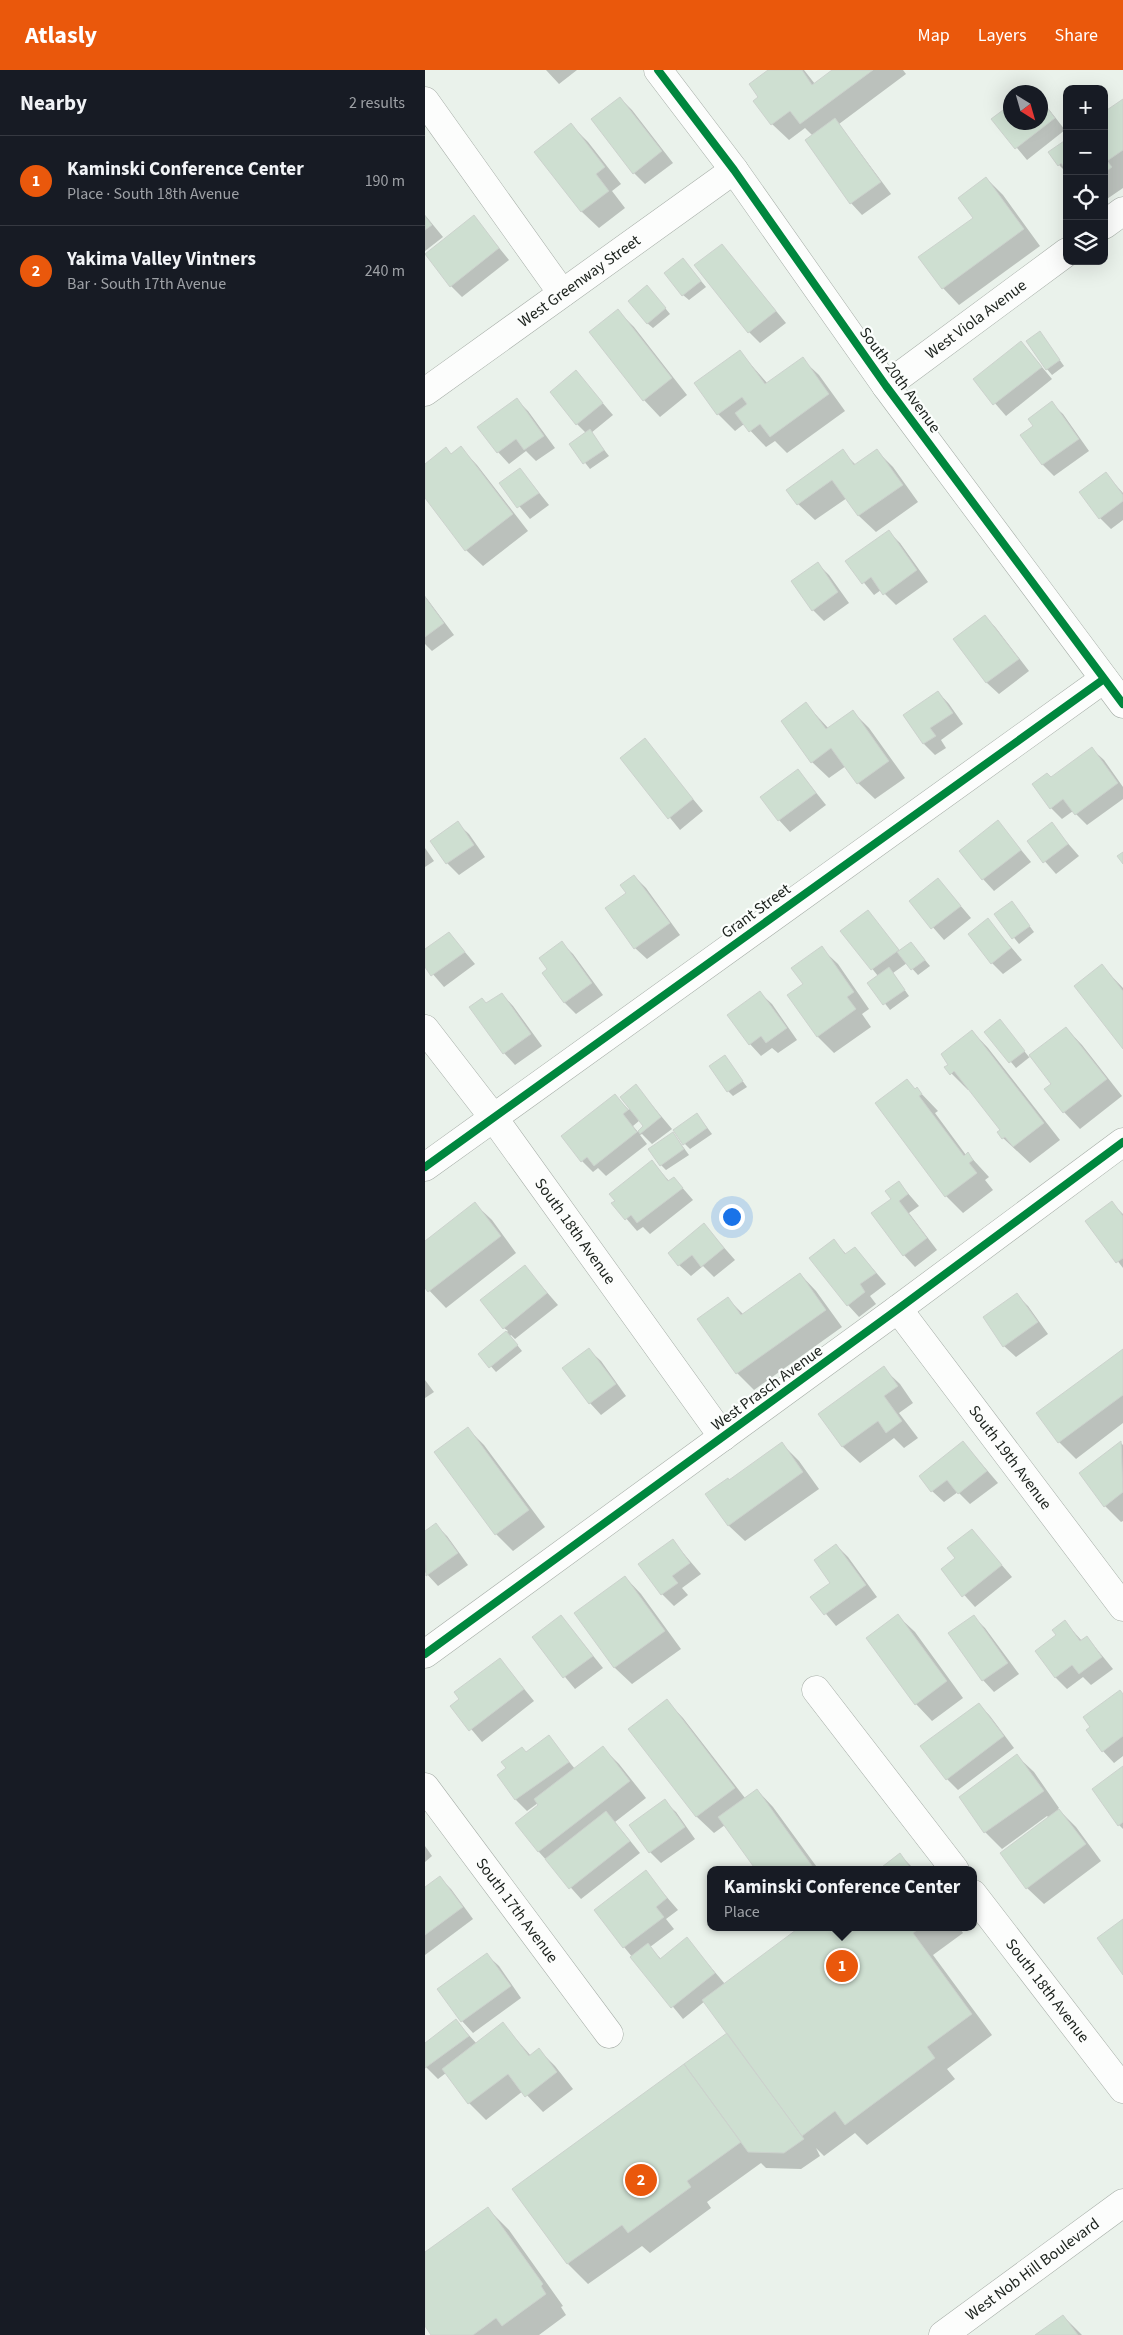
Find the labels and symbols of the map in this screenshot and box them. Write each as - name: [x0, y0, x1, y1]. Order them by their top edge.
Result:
- north arrow: [1003, 85, 1048, 130]
- street label: West Greenway Street: [514, 229, 645, 333]
- street label: West Viola Avenue: [921, 274, 1031, 364]
- street label: South 20th Avenue: [854, 323, 946, 437]
- street label: Grant Street: [717, 878, 796, 944]
- street label: South 18th Avenue: [529, 1174, 621, 1289]
- your location: [719, 1204, 745, 1230]
- street label: West Prasch Avenue: [707, 1340, 827, 1436]
- street label: South 19th Avenue: [963, 1401, 1057, 1514]
- street label: South 17th Avenue: [471, 1853, 563, 1968]
- street label: South 18th Avenue: [1000, 1934, 1095, 2047]
- pin: 1: [826, 1947, 858, 1985]
- pin: 2: [625, 2161, 657, 2199]
- street label: West Nob Hill Boulevard: [961, 2213, 1104, 2326]

